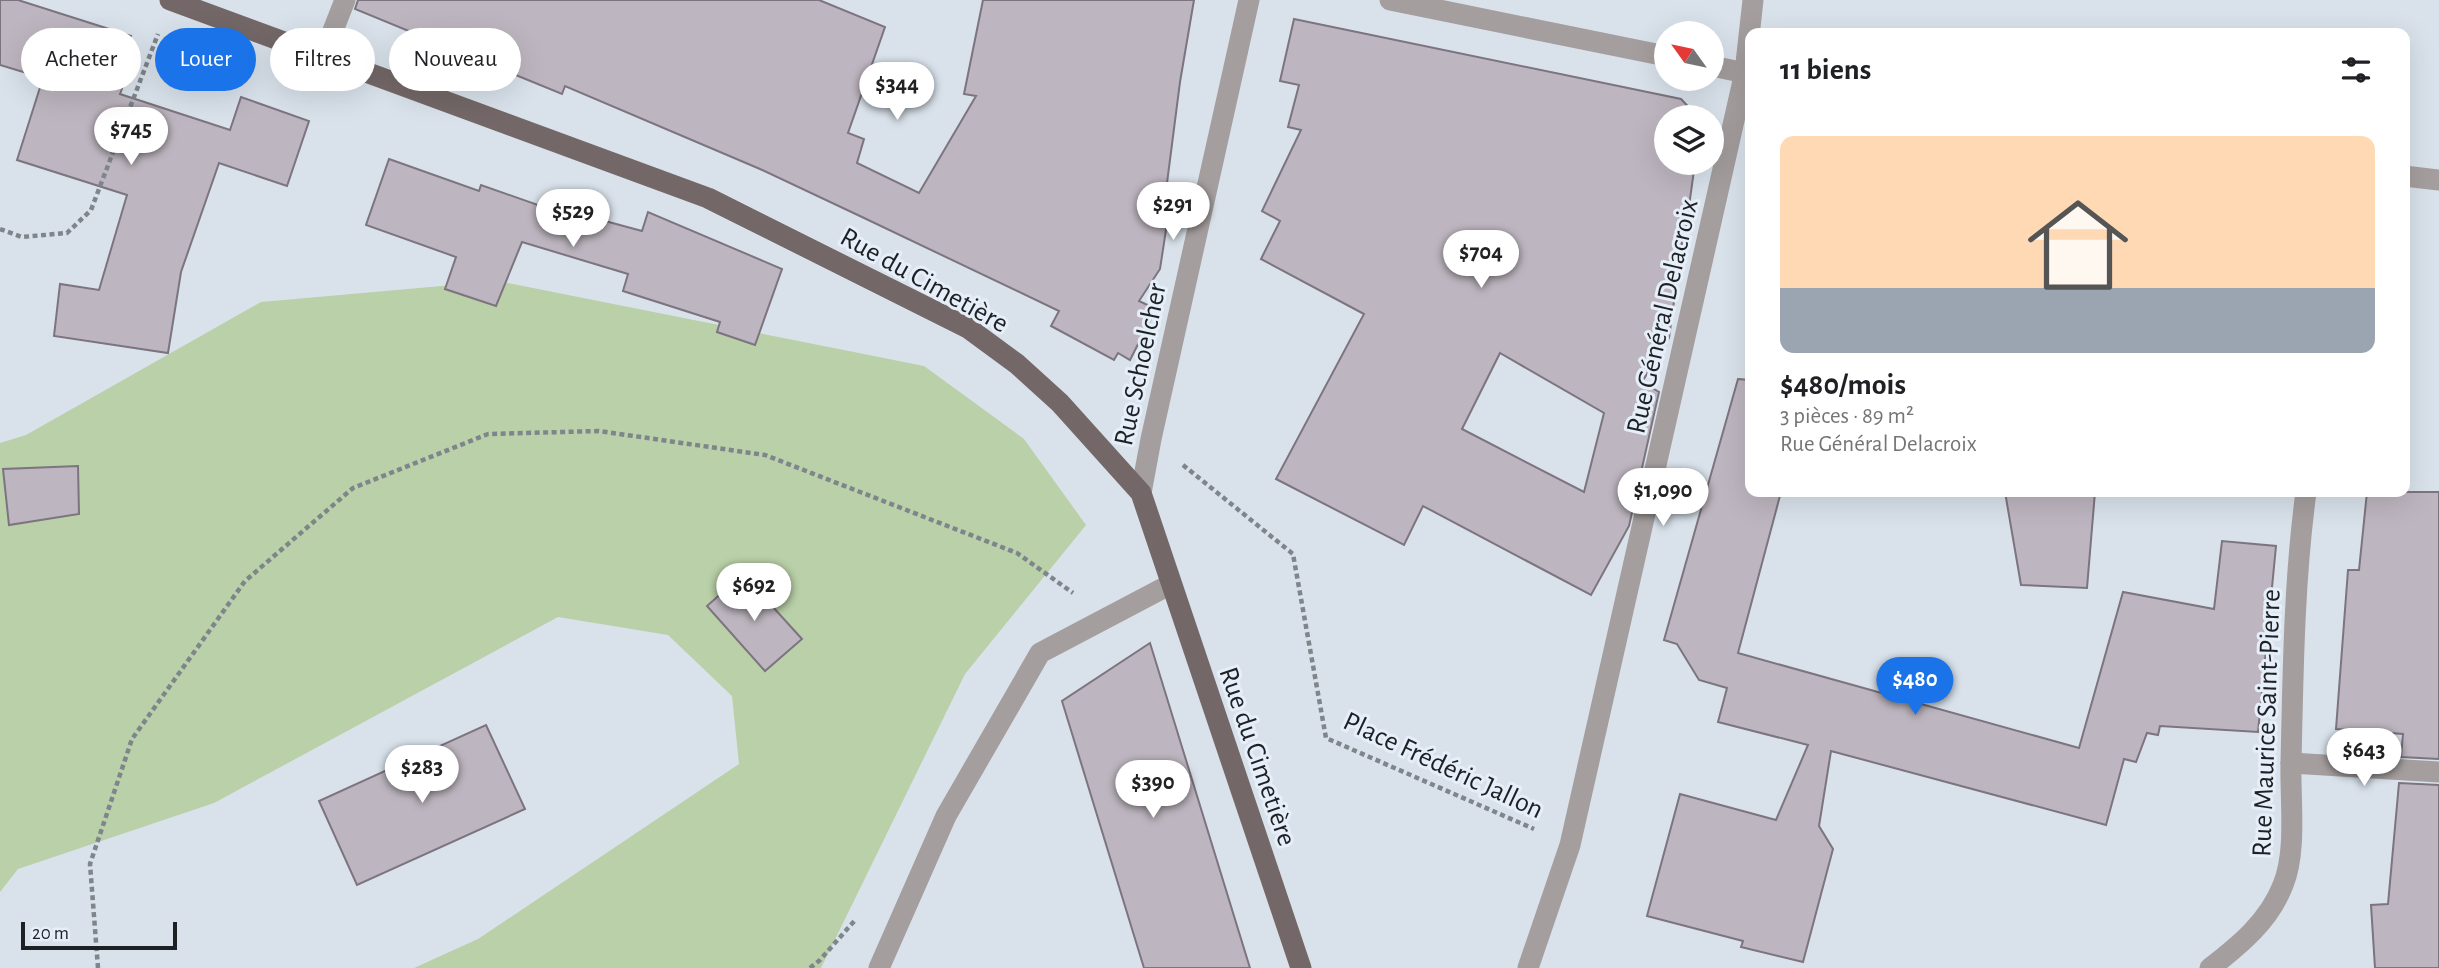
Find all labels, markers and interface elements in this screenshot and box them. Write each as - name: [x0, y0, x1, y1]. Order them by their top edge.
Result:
- north arrow: [1654, 21, 1724, 91]
- map controls: [1654, 21, 1724, 175]
- chip: Acheter: [21, 28, 141, 91]
- chip: Louer: [155, 28, 256, 91]
- chip: Filtres: [270, 28, 375, 91]
- chip: Nouveau: [389, 28, 521, 91]
- icon: filters: [2337, 51, 2375, 89]
- text: 11 biens: [1780, 55, 1871, 85]
- pin: $344: [856, 62, 938, 122]
- text: $344: [875, 73, 919, 96]
- button: layers: [1654, 105, 1724, 175]
- pin: $745: [90, 108, 172, 167]
- text: $745: [110, 118, 152, 141]
- pin: $291: [1132, 182, 1214, 242]
- icon: home: [2015, 182, 2141, 308]
- pin: $529: [532, 190, 614, 249]
- text: $291: [1153, 193, 1193, 216]
- street label: Rue Général Delacroix: [1622, 197, 1704, 436]
- text: $529: [552, 200, 594, 223]
- street label: Rue du Cimetière: [835, 223, 1013, 338]
- pin: $704: [1440, 230, 1522, 290]
- text: $704: [1459, 241, 1503, 264]
- street label: Rue Schoelcher: [1110, 281, 1172, 448]
- text: $480/mois: [1780, 370, 1906, 400]
- text: 3 pièces · 89 m²: [1780, 405, 1914, 428]
- text: Rue Général Delacroix: [1780, 433, 1977, 456]
- pin: $1,090: [1606, 468, 1720, 528]
- text: $1,090: [1634, 479, 1692, 502]
- pin: $692: [713, 564, 795, 623]
- text: $692: [732, 574, 776, 597]
- street label: Rue Maurice Saint-Pierre: [2248, 589, 2286, 857]
- pin: $480: [1874, 658, 1956, 717]
- street label: Rue du Cimetière: [1213, 664, 1301, 850]
- text: $480: [1892, 668, 1938, 691]
- street label: Place Frédéric Jallon: [1339, 707, 1547, 824]
- pin: $643: [2323, 728, 2405, 788]
- text: $643: [2343, 739, 2385, 762]
- pin: $283: [381, 746, 463, 805]
- text: $283: [401, 756, 443, 779]
- pin: $390: [1112, 760, 1194, 820]
- text: $390: [1131, 771, 1175, 794]
- scale bar: [21, 919, 177, 951]
- text: 20 m: [32, 924, 69, 943]

